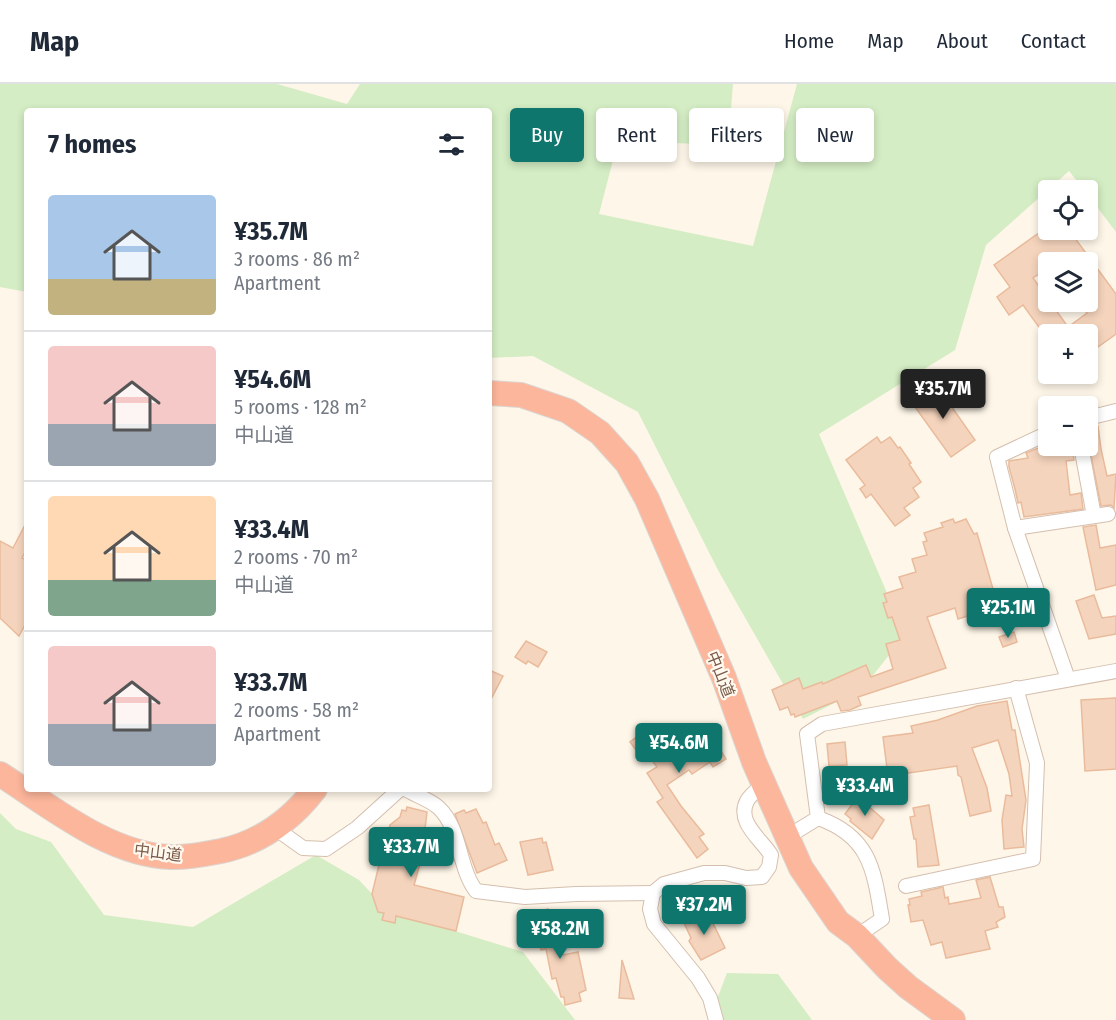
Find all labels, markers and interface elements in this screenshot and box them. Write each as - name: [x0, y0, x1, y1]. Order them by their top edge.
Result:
- text: Map: [30, 25, 79, 58]
- text: Home: [784, 28, 834, 54]
- text: Map: [867, 28, 904, 54]
- text: About: [937, 28, 988, 54]
- text: Contact: [1021, 28, 1086, 54]
- chip: Buy: [510, 108, 584, 162]
- chip: Rent: [596, 108, 677, 162]
- chip: Filters: [689, 108, 784, 162]
- chip: New: [796, 108, 874, 162]
- icon: filters: [435, 128, 468, 161]
- text: 7 homes: [48, 129, 136, 160]
- map controls: [1038, 180, 1098, 456]
- button: locate: [1038, 180, 1098, 240]
- text: ¥35.7M: [234, 216, 308, 247]
- icon: home: [96, 219, 168, 291]
- text: 3 rooms · 86 m²: [234, 247, 360, 271]
- button: layers: [1038, 252, 1098, 312]
- text: Apartment: [234, 271, 321, 295]
- button: +: [1038, 324, 1098, 384]
- text: ¥54.6M: [234, 364, 311, 395]
- pin: ¥35.7M: [894, 369, 992, 420]
- icon: home: [96, 370, 168, 442]
- text: ¥35.7M: [915, 376, 971, 400]
- text: 5 rooms · 128 m²: [234, 395, 367, 419]
- button: −: [1038, 396, 1098, 456]
- text: 中山道: [234, 423, 294, 447]
- text: ¥33.4M: [234, 514, 309, 545]
- icon: home: [96, 520, 168, 592]
- text: 2 rooms · 70 m²: [234, 545, 358, 569]
- text: 中山道: [234, 573, 294, 597]
- pin: ¥25.1M: [959, 588, 1057, 639]
- text: ¥25.1M: [981, 595, 1035, 619]
- street label: 中山道: [703, 648, 738, 700]
- text: ¥33.7M: [234, 667, 308, 698]
- icon: home: [96, 670, 168, 742]
- text: 2 rooms · 58 m²: [234, 698, 359, 722]
- text: Apartment: [234, 722, 321, 746]
- pin: ¥54.6M: [630, 723, 728, 774]
- text: ¥54.6M: [649, 730, 709, 754]
- pin: ¥33.4M: [816, 766, 914, 817]
- text: ¥33.4M: [836, 773, 894, 797]
- pin: ¥33.7M: [362, 827, 460, 878]
- text: ¥33.7M: [383, 834, 439, 858]
- street label: 中山道: [133, 840, 183, 865]
- pin: ¥37.2M: [655, 885, 753, 936]
- text: ¥37.2M: [676, 892, 732, 916]
- pin: ¥58.2M: [511, 909, 609, 960]
- text: ¥58.2M: [531, 916, 589, 940]

